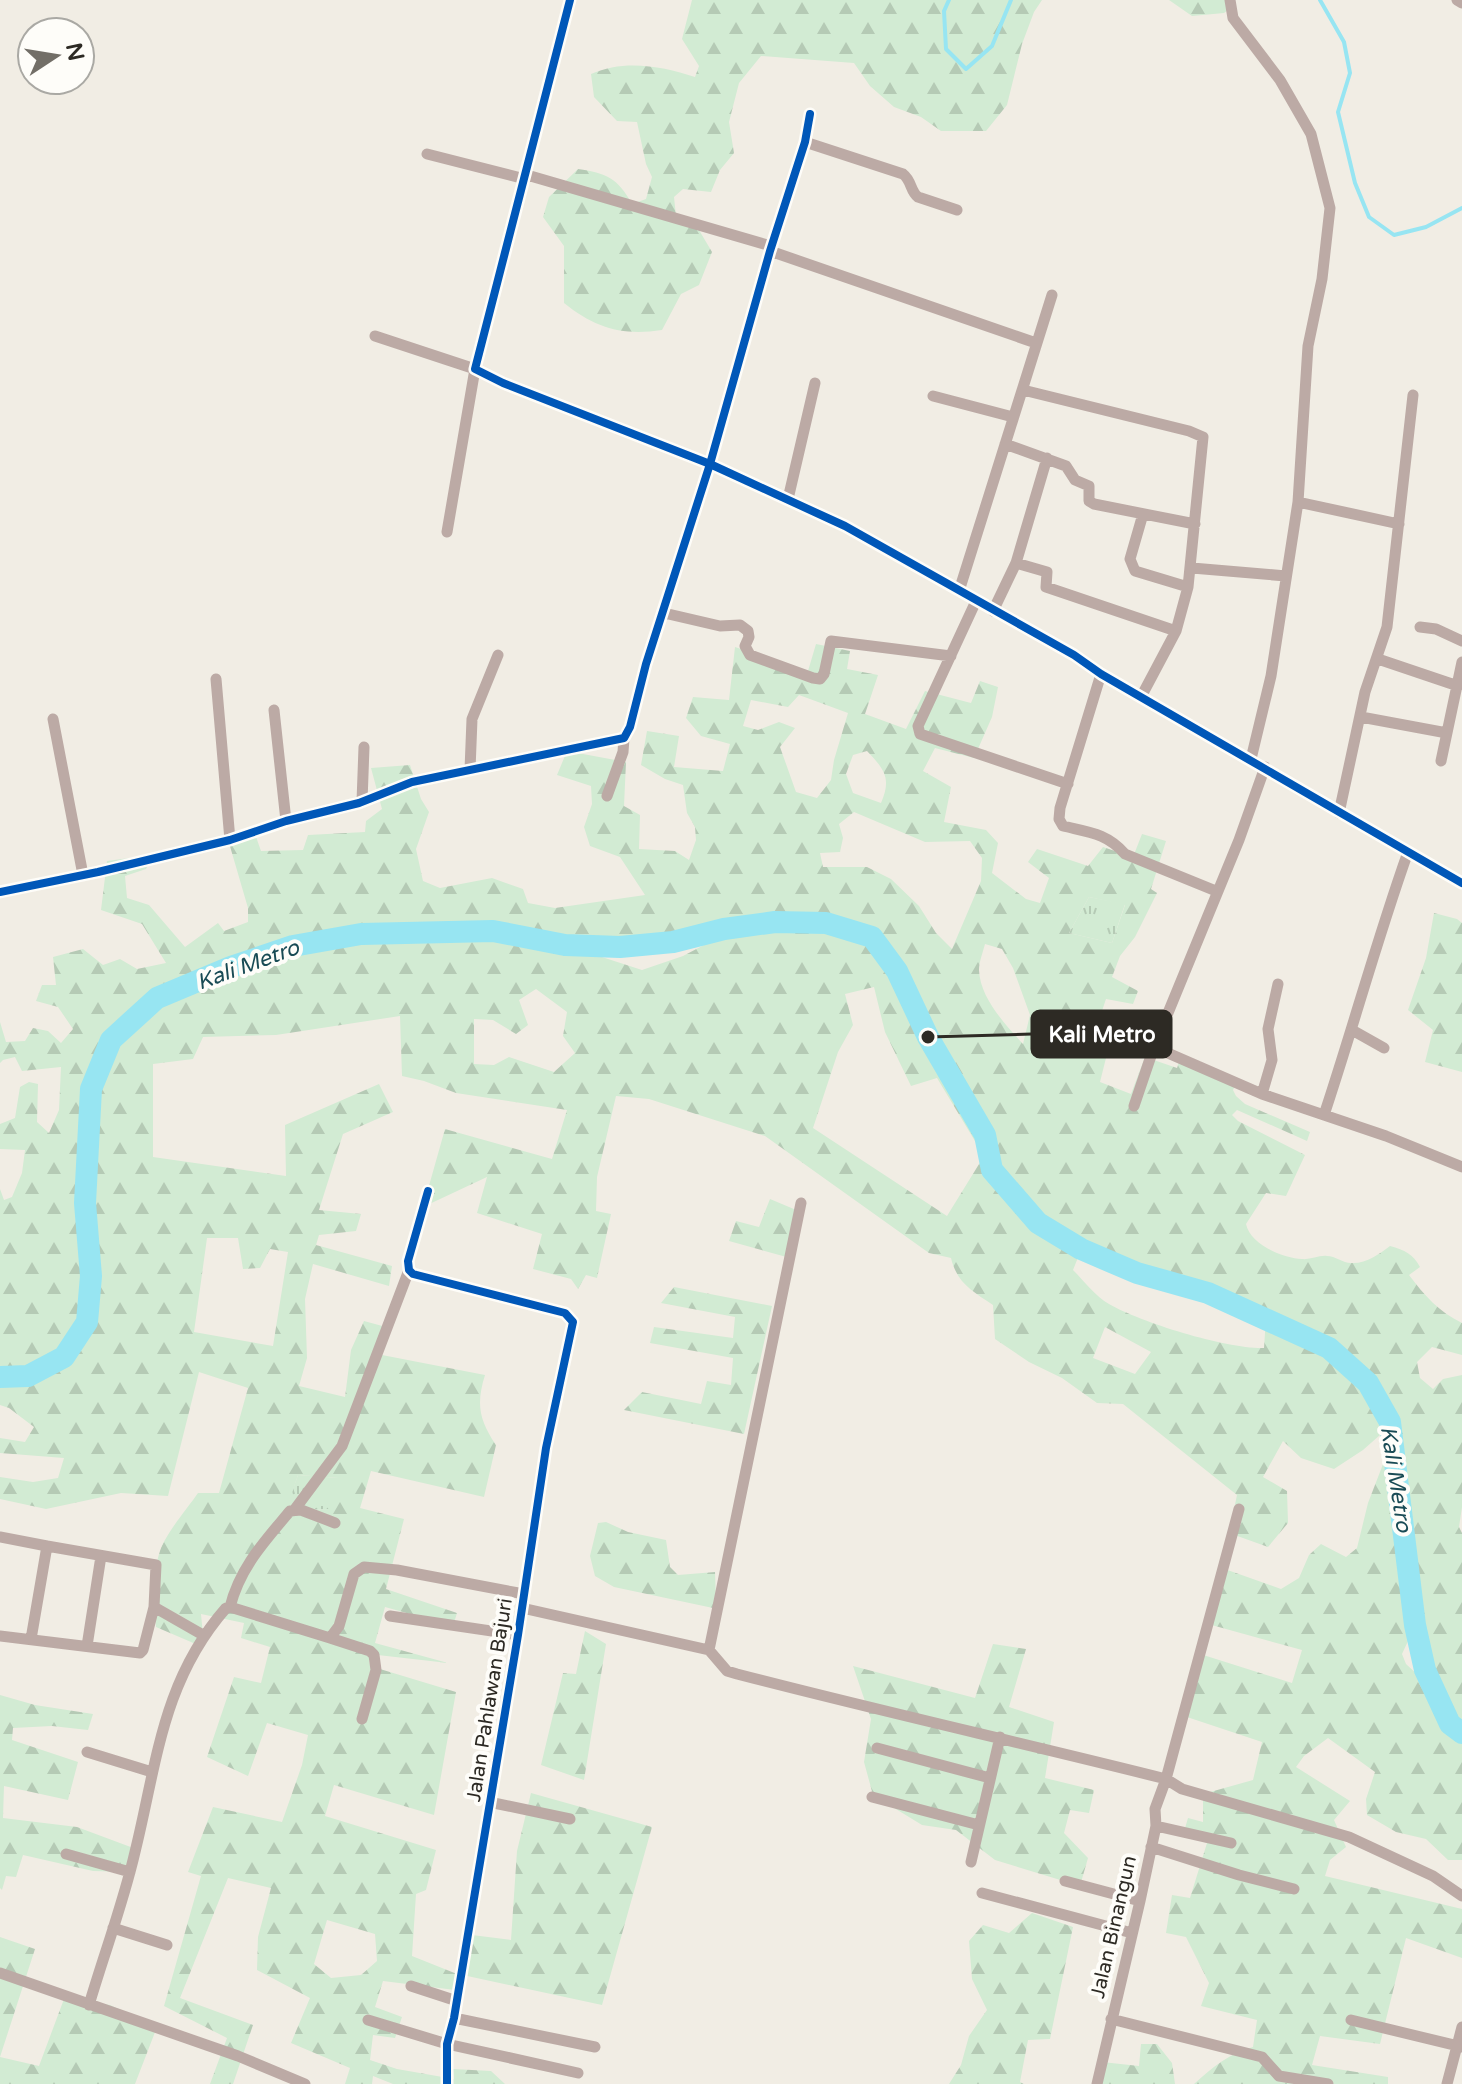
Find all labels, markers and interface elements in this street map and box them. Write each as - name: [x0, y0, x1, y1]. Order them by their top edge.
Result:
- north arrow: [16, 16, 96, 96]
- text: N: [60, 41, 89, 63]
- water label: Kali Metro: [193, 934, 304, 996]
- callout: Kali Metro: [1032, 1011, 1171, 1057]
- text: Kali Metro: [1048, 1022, 1156, 1048]
- water label: Kali Metro: [1375, 1424, 1417, 1535]
- street label: Jalan Pahlawan Bajuri: [462, 1596, 518, 1804]
- street label: Jalan Binangun: [1086, 1853, 1142, 2001]

